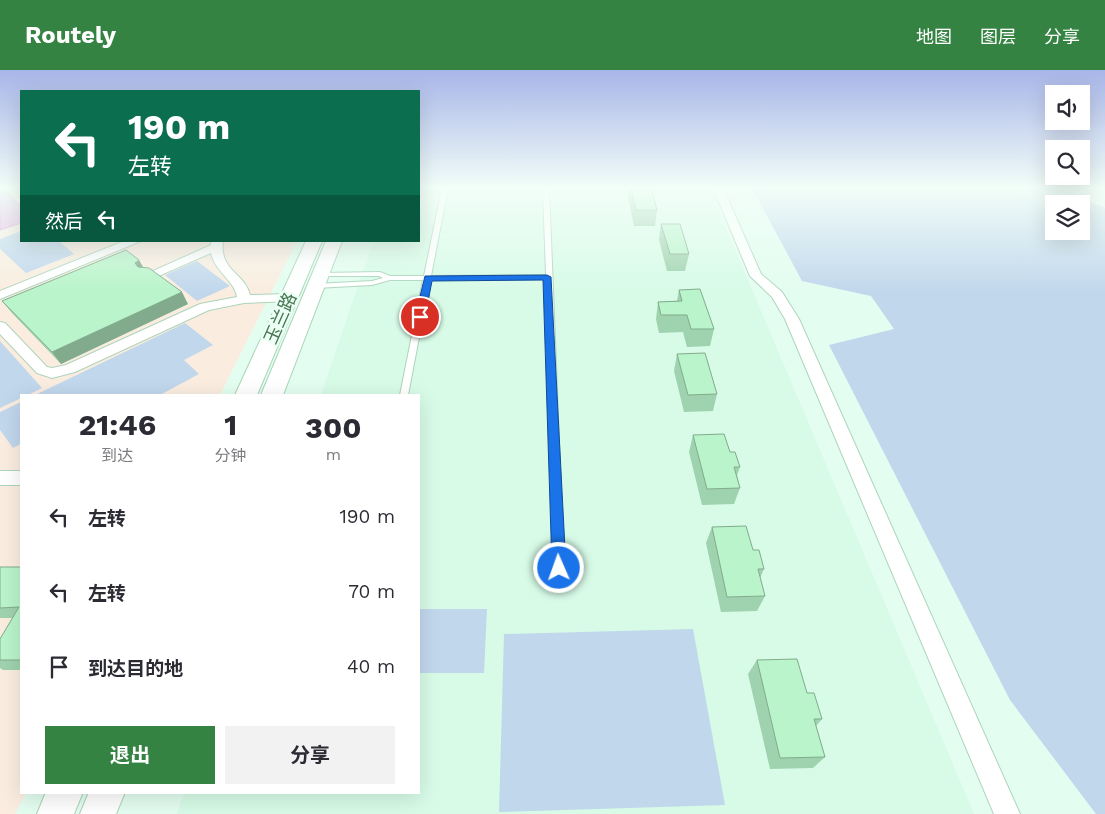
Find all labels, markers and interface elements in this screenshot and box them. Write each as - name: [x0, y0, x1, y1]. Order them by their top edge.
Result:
- text: Routely: [25, 21, 116, 49]
- text: 地图: [916, 26, 952, 47]
- text: 图层: [980, 26, 1016, 47]
- text: 分享: [1044, 26, 1080, 47]
- map controls: [1045, 85, 1090, 240]
- button: sound: [1045, 85, 1090, 130]
- text: 190 m: [128, 106, 230, 148]
- icon: left: [45, 110, 110, 175]
- button: search: [1045, 140, 1090, 185]
- text: 左转: [128, 154, 172, 179]
- button: layers: [1045, 195, 1090, 240]
- icon: left: [93, 205, 121, 233]
- text: 然后: [45, 210, 83, 233]
- street label: 玉兰路: [259, 289, 301, 347]
- pin: [399, 296, 441, 338]
- icon: arrive: [406, 303, 434, 331]
- text: 21:46: [78, 407, 156, 442]
- text: 1: [224, 407, 237, 442]
- text: 300: [305, 410, 362, 445]
- text: m: [326, 445, 341, 464]
- text: 到达: [101, 446, 133, 465]
- text: 分钟: [215, 446, 247, 465]
- icon: left: [45, 503, 73, 531]
- text: 190 m: [339, 505, 395, 528]
- text: 左转: [88, 507, 126, 530]
- position arrow: [532, 541, 584, 593]
- icon: left: [45, 578, 73, 606]
- text: 70 m: [348, 580, 395, 603]
- text: 左转: [88, 582, 126, 605]
- icon: arrive: [45, 653, 73, 681]
- text: 40 m: [347, 655, 395, 678]
- text: 到达目的地: [88, 657, 183, 680]
- button: 退出: [45, 726, 215, 784]
- button: 分享: [225, 726, 395, 784]

